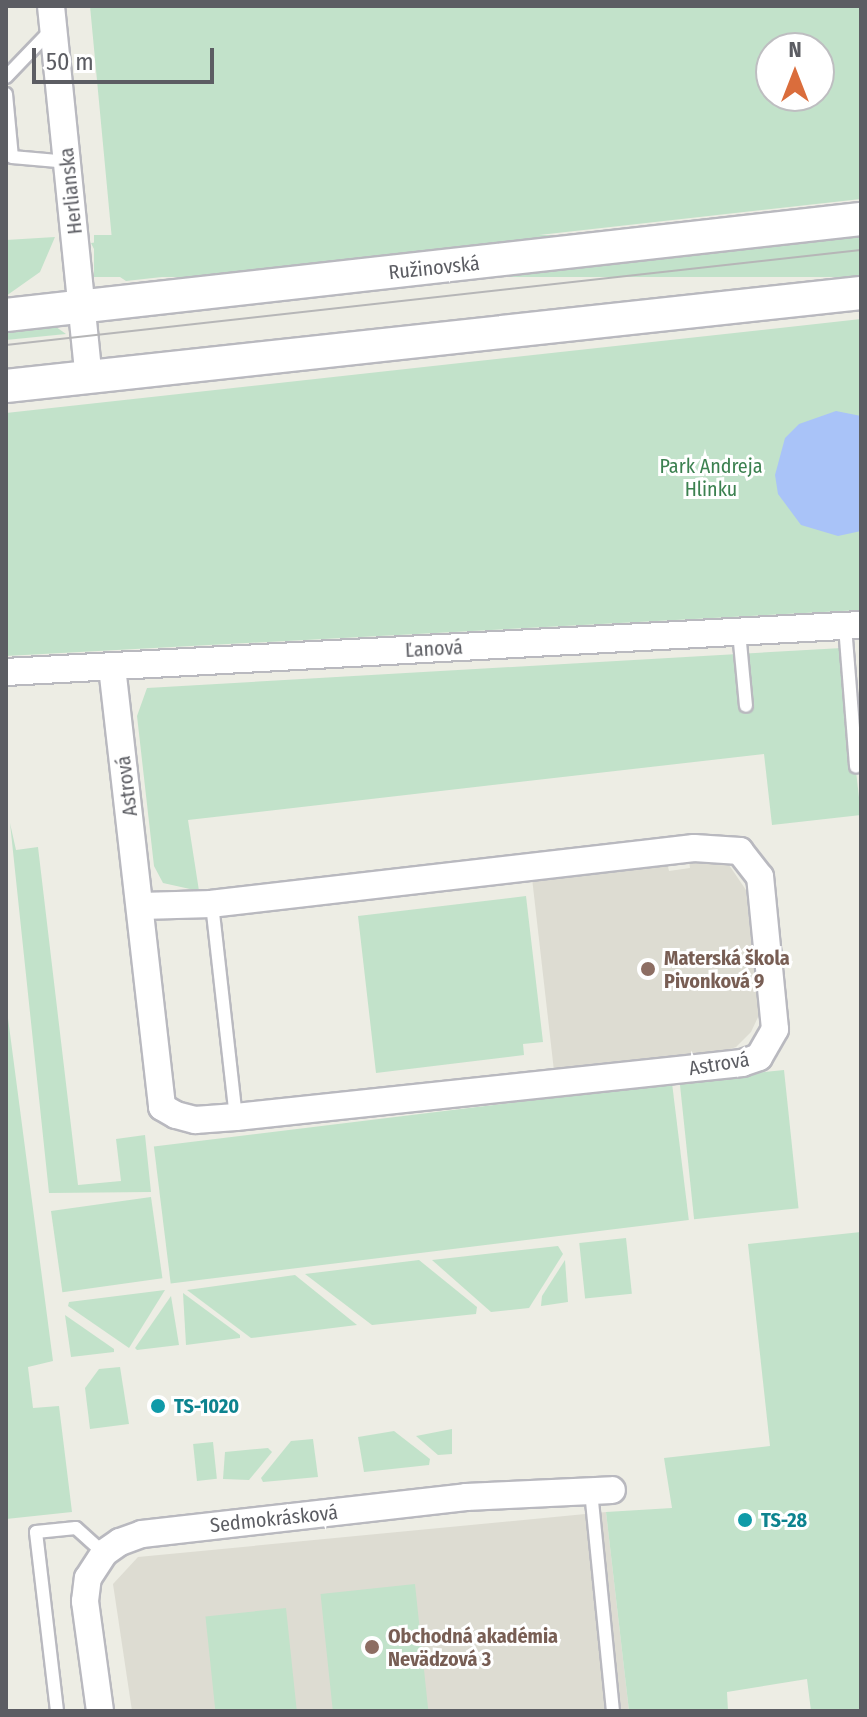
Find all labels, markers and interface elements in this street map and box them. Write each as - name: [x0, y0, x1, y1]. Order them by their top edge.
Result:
- scale bar: [36, 32, 218, 82]
- north arrow: [755, 32, 835, 112]
- text: N: [788, 36, 802, 63]
- text: 50 m: [46, 48, 94, 76]
- street label: Herlianska: [55, 146, 87, 236]
- street label: Ružinovská: [387, 251, 481, 285]
- park label: Park Andreja Hlinku: [659, 454, 763, 501]
- street label: Ľanová: [404, 636, 464, 662]
- street label: Astrová: [111, 754, 143, 818]
- place label: Materská škola Pivonková 9: [664, 946, 790, 993]
- marker: Materská škola Pivonková 9: [639, 960, 657, 978]
- street label: Astrová: [687, 1047, 751, 1081]
- place label: TS-1020: [174, 1394, 239, 1418]
- marker: TS-1020: [149, 1397, 167, 1415]
- street label: Sedmokrásková: [209, 1500, 339, 1538]
- place label: TS-28: [761, 1508, 807, 1532]
- marker: TS-28: [736, 1511, 754, 1529]
- place label: Obchodná akadémia Nevädzová 3: [388, 1624, 558, 1671]
- marker: Obchodná akadémia Nevädzová 3: [363, 1638, 381, 1656]

